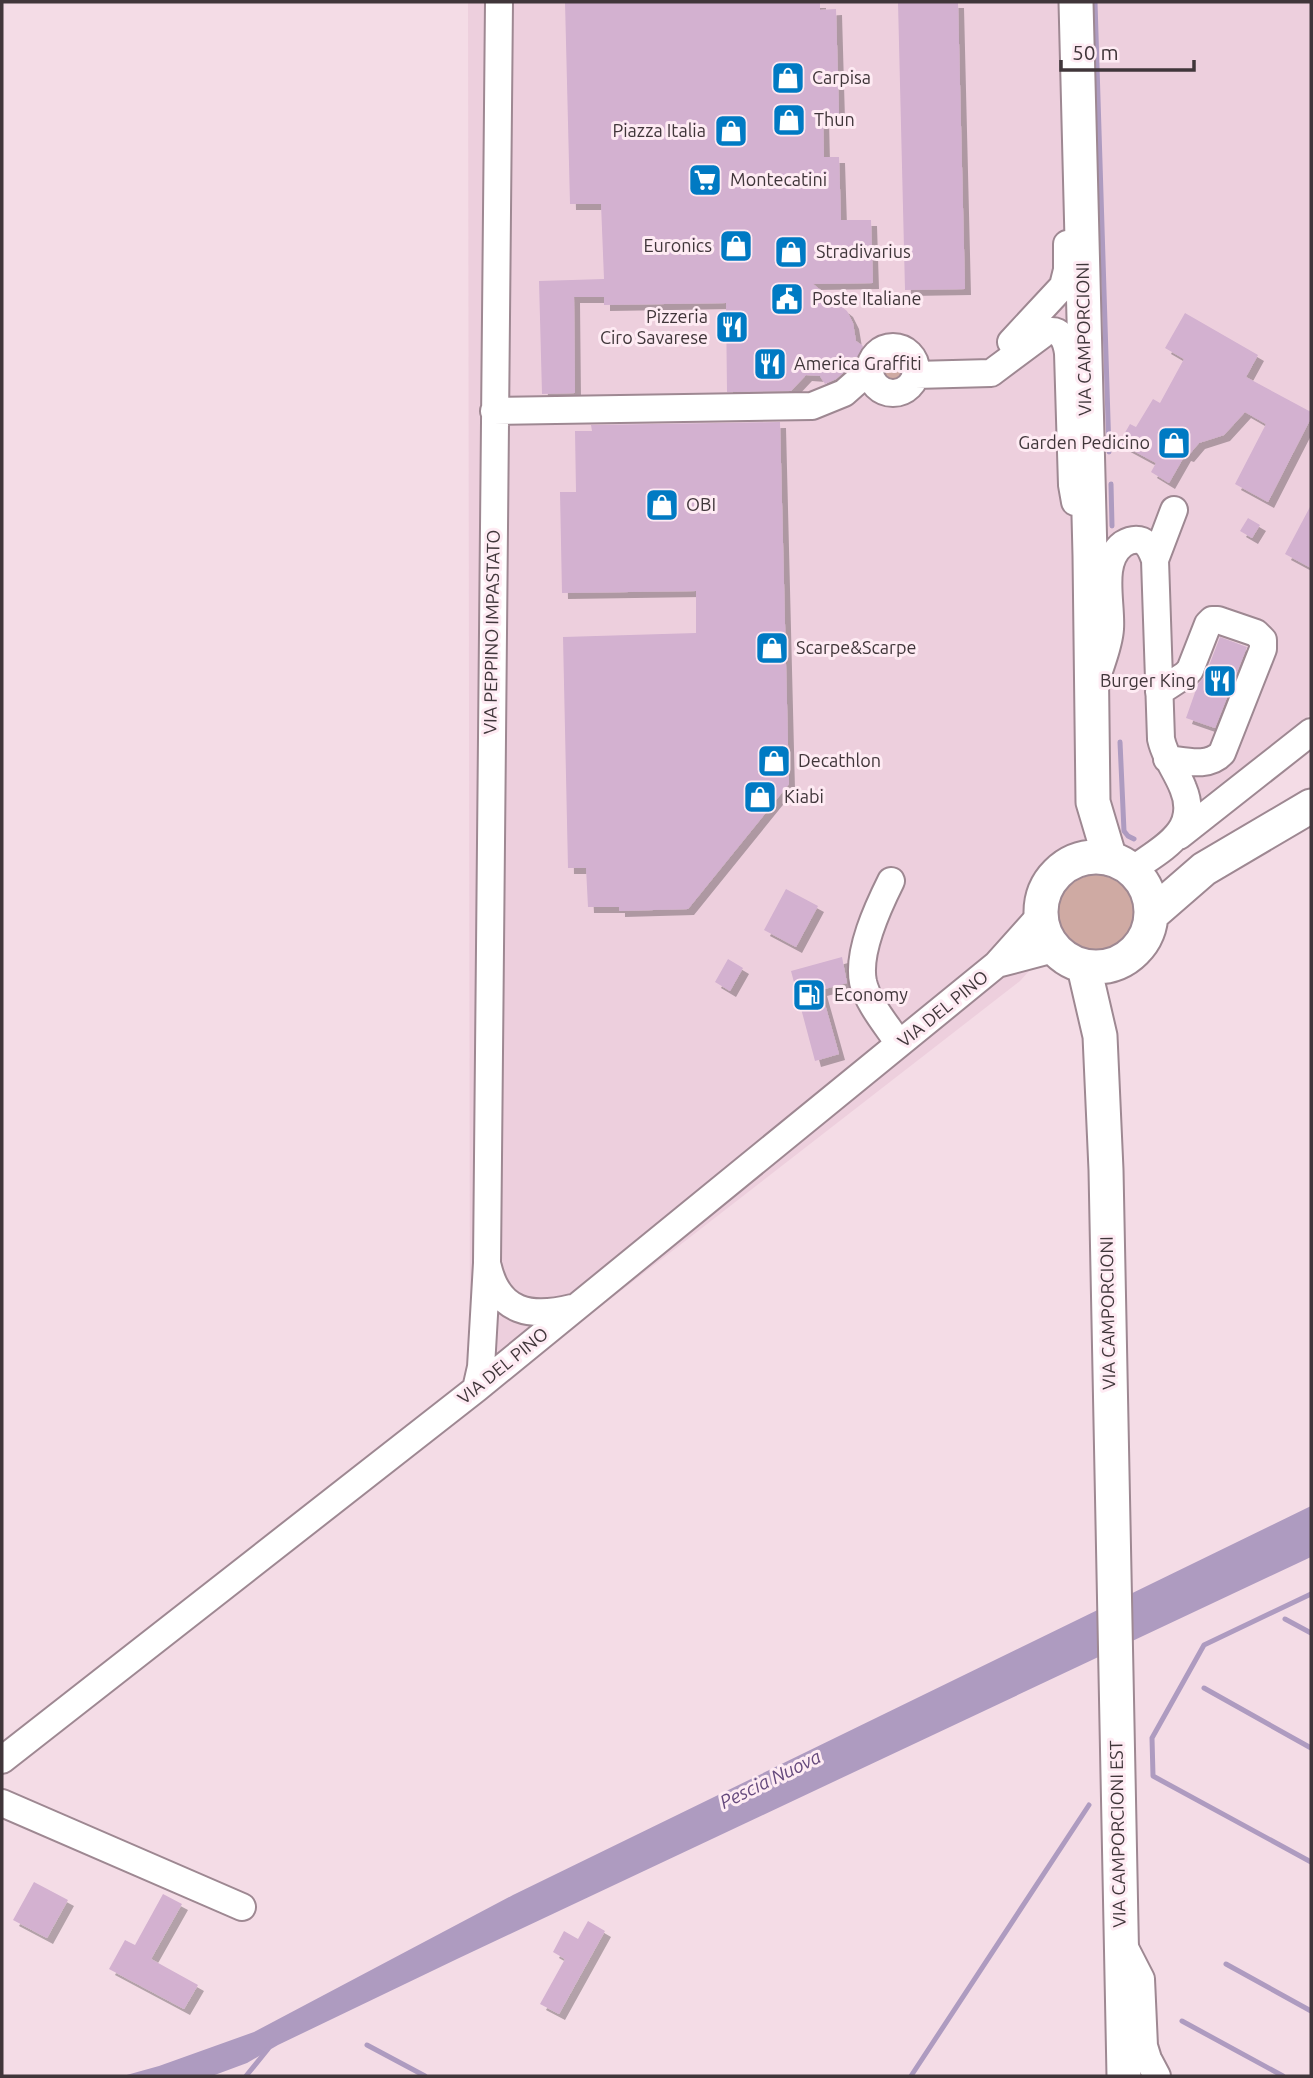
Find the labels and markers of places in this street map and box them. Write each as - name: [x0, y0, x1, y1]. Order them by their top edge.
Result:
- shop icon: Carpisa: [769, 59, 807, 97]
- place label: Carpisa: [812, 67, 871, 87]
- shop icon: Thun: [770, 101, 808, 139]
- place label: Thun: [814, 109, 855, 129]
- shop icon: Piazza Italia: [712, 112, 750, 150]
- place label: Piazza Italia: [612, 120, 706, 140]
- supermarket icon: Montecatini: [686, 161, 724, 199]
- place label: Montecatini: [730, 169, 827, 189]
- shop icon: Euronics: [717, 227, 755, 265]
- shop icon: Stradivarius: [772, 233, 810, 271]
- place label: Euronics: [644, 235, 712, 255]
- place label: Stradivarius: [816, 241, 911, 261]
- public building icon: Poste Italiane: [768, 280, 806, 318]
- place label: Poste Italiane: [812, 288, 921, 308]
- place label: Pizzeria Ciro Savarese: [600, 306, 708, 347]
- restaurant icon: Pizzeria Ciro Savarese: [713, 308, 751, 346]
- restaurant icon: America Graffiti: [751, 345, 789, 383]
- place label: America Graffiti: [794, 353, 922, 373]
- shop icon: Garden Pedicino: [1155, 424, 1193, 462]
- place label: Garden Pedicino: [1018, 432, 1150, 452]
- shop icon: OBI: [643, 486, 681, 524]
- place label: OBI: [686, 494, 716, 514]
- shop icon: Scarpe&Scarpe: [753, 629, 791, 667]
- place label: Scarpe&Scarpe: [796, 637, 916, 657]
- restaurant icon: Burger King: [1201, 662, 1239, 700]
- place label: Burger King: [1100, 670, 1196, 690]
- shop icon: Decathlon: [755, 742, 793, 780]
- place label: Decathlon: [798, 750, 881, 770]
- shop icon: Kiabi: [741, 778, 779, 816]
- place label: Kiabi: [784, 786, 824, 806]
- fuel station icon: Economy: [790, 976, 828, 1014]
- place label: Economy: [834, 984, 908, 1004]

